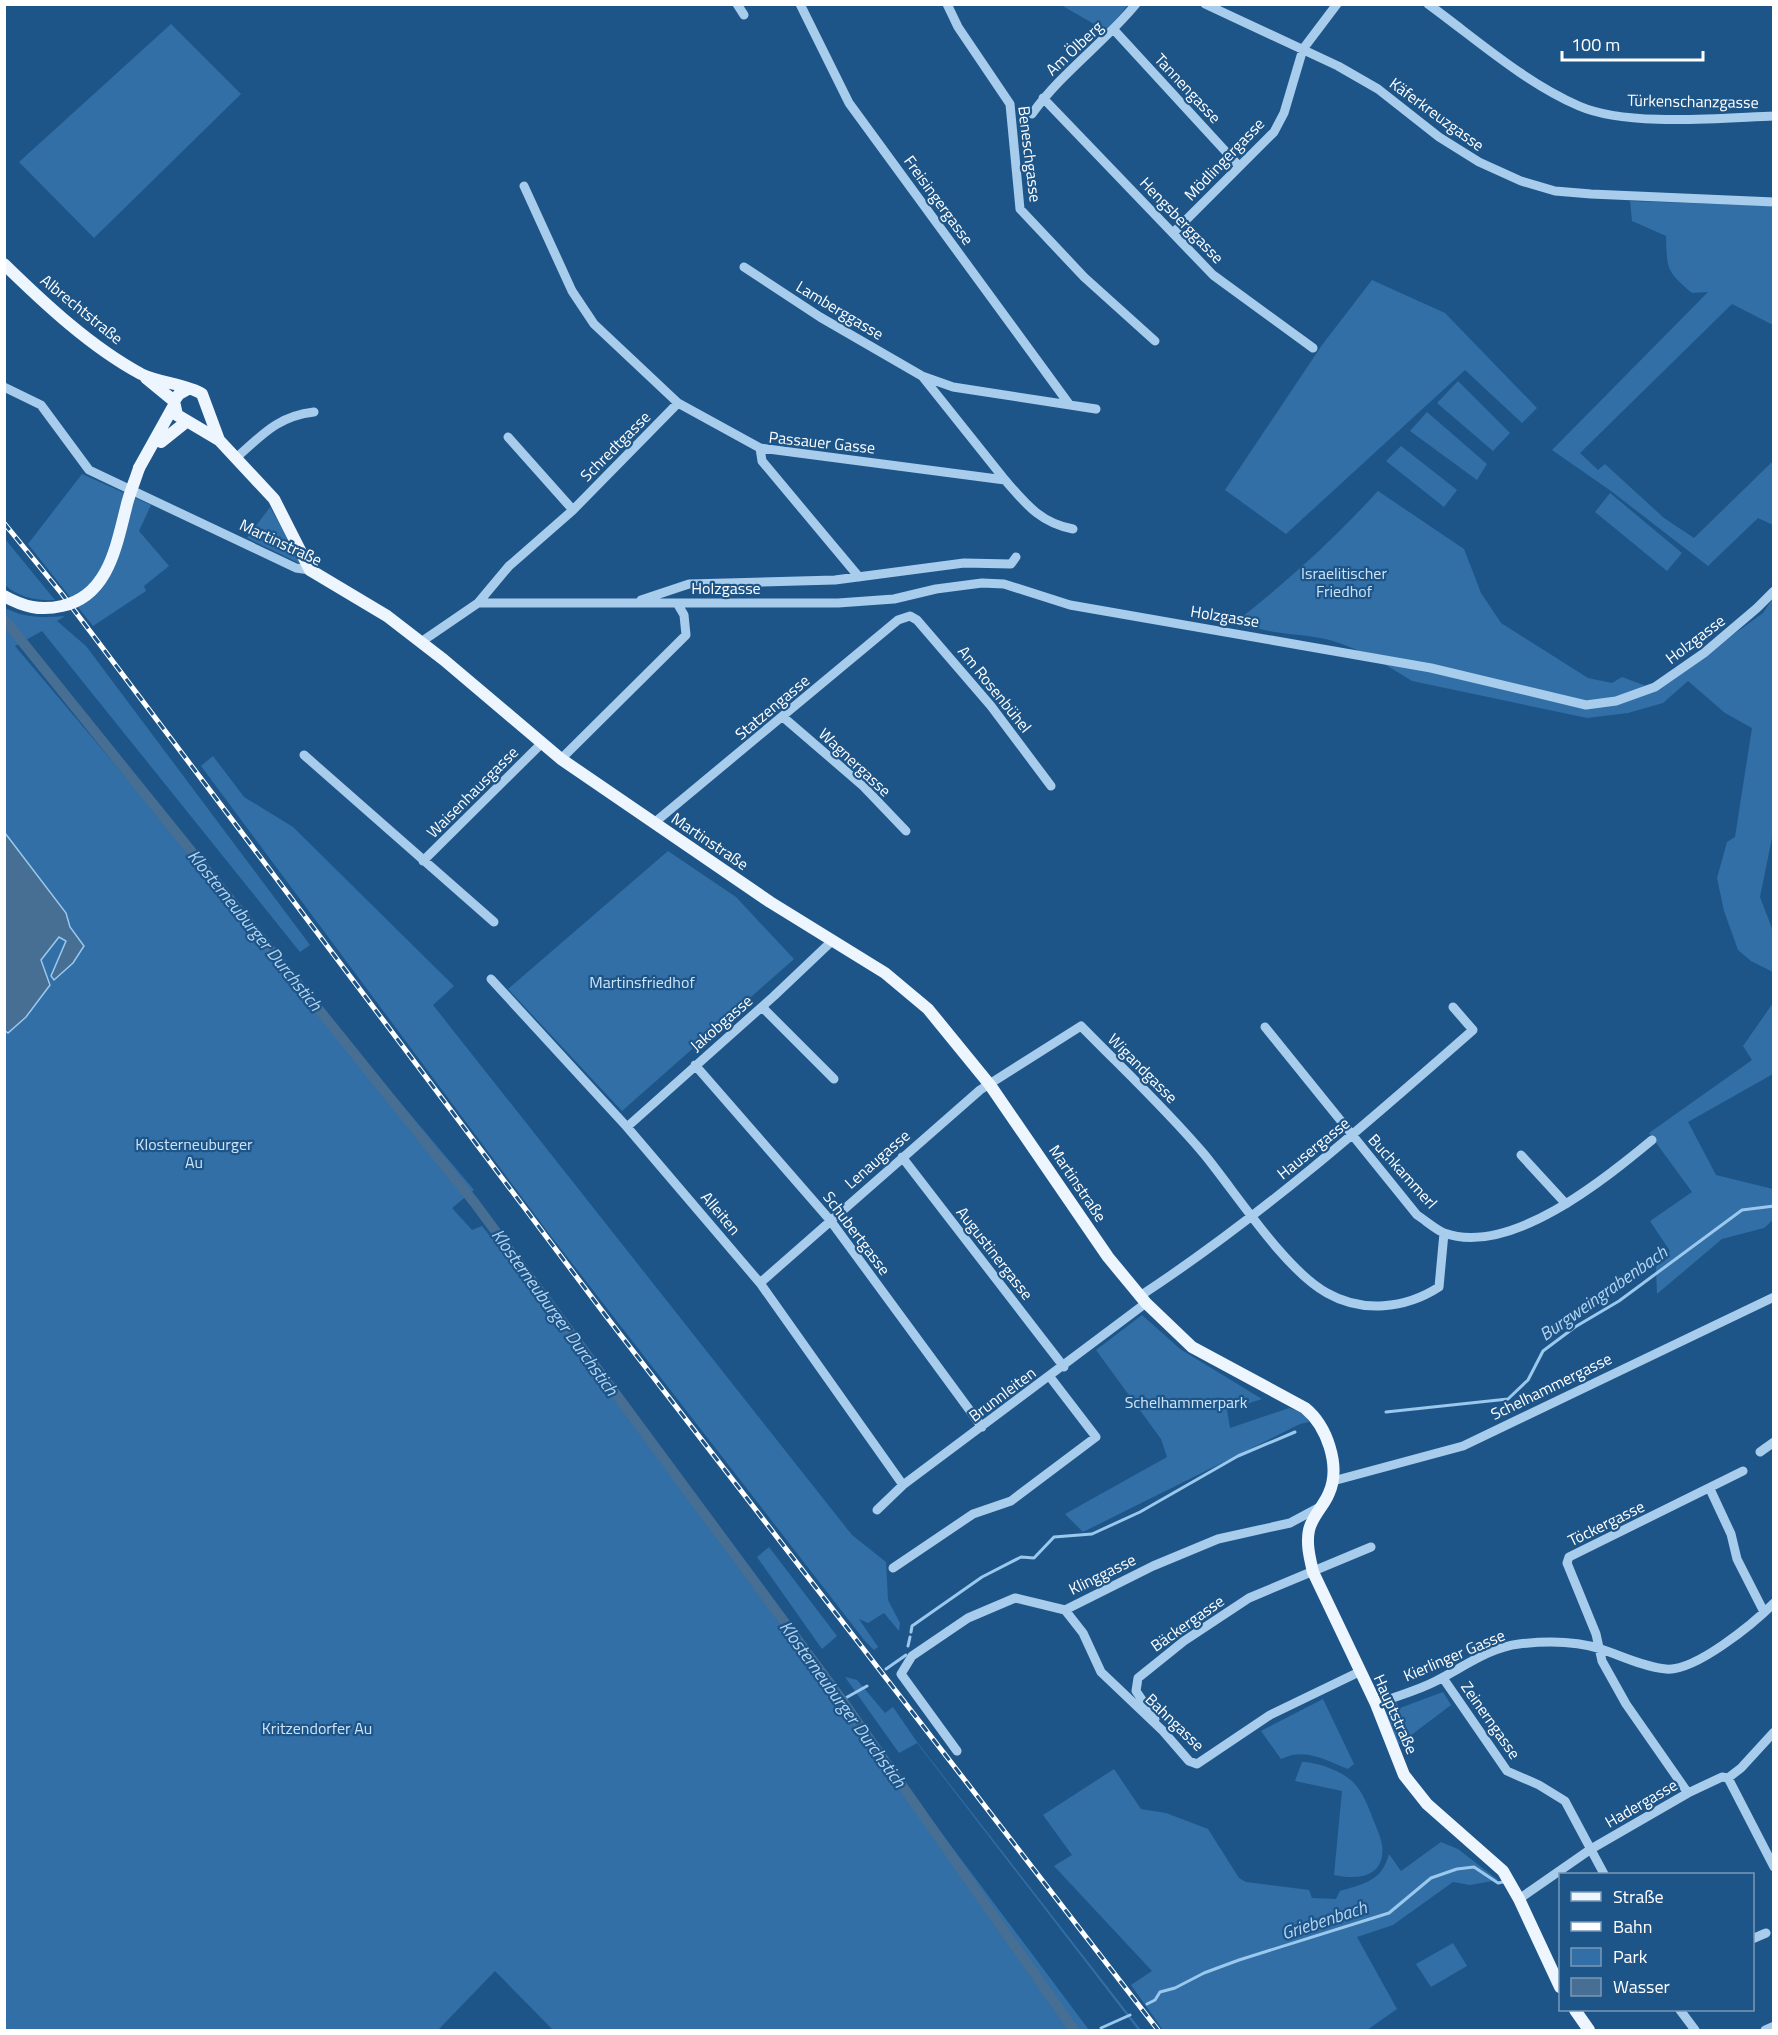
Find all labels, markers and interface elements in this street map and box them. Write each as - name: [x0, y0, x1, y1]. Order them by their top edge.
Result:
- street label: Am Ölberg: [1040, 15, 1108, 81]
- scale bar: [1562, 24, 1703, 62]
- text: 100 m: [1571, 31, 1620, 58]
- street label: Tannengasse: [1149, 48, 1227, 128]
- street label: Käferkreuzgasse: [1385, 71, 1489, 157]
- street label: Türkenschanzgasse: [1627, 88, 1759, 114]
- street label: Beneschgasse: [1012, 104, 1048, 204]
- street label: Mödlingergasse: [1178, 112, 1270, 206]
- street label: Freisingergasse: [898, 150, 980, 250]
- street label: Hengsberggasse: [1134, 171, 1230, 269]
- street label: Albrechtstraße: [36, 268, 128, 350]
- street label: Lamberggasse: [792, 274, 888, 346]
- street label: Schredtgasse: [574, 405, 656, 487]
- street label: Passauer Gasse: [768, 424, 876, 460]
- street label: Martinstraße: [236, 512, 326, 572]
- park label: Israelitischer Friedhof: [1301, 561, 1387, 603]
- street label: Holzgasse: [691, 576, 761, 600]
- street label: Holzgasse: [1189, 599, 1261, 633]
- street label: Holzgasse: [1660, 609, 1730, 669]
- street label: Am Rosenbühel: [952, 640, 1038, 738]
- street label: Statzengasse: [729, 669, 815, 745]
- street label: Wagnergasse: [813, 722, 897, 802]
- street label: Waisenhausgasse: [421, 741, 523, 843]
- street label: Martinstraße: [667, 806, 753, 876]
- water label: Klosterneuburger Durchstich: [181, 843, 329, 1017]
- park label: Martinsfriedhof: [589, 970, 695, 994]
- street label: Jakobgasse: [684, 989, 758, 1057]
- street label: Wigandgasse: [1103, 1028, 1183, 1108]
- street label: Hausergasse: [1271, 1111, 1355, 1185]
- street label: Lenaugasse: [839, 1124, 915, 1194]
- street label: Buchkammerl: [1363, 1128, 1443, 1214]
- park label: Klosterneuburger Au: [135, 1132, 253, 1174]
- street label: Martinstraße: [1043, 1140, 1113, 1226]
- street label: Alleiten: [695, 1186, 747, 1240]
- street label: Schubertgasse: [817, 1186, 897, 1280]
- street label: Augustinergasse: [951, 1201, 1039, 1305]
- water label: Klosterneuburger Durchstich: [485, 1223, 626, 1402]
- water label: Burgweingrabenbach: [1533, 1238, 1673, 1347]
- street label: Schelhammergasse: [1486, 1346, 1616, 1426]
- street label: Brunnleiten: [963, 1361, 1041, 1427]
- park label: Schelhammerpark: [1125, 1390, 1248, 1414]
- street label: Töckergasse: [1564, 1494, 1648, 1552]
- street label: Klinggasse: [1064, 1547, 1140, 1601]
- street label: Bäckergasse: [1145, 1589, 1229, 1657]
- water label: Klosterneuburger Durchstich: [773, 1615, 914, 1794]
- street label: Kierlinger Gasse: [1400, 1623, 1508, 1687]
- street label: Hauptstraße: [1368, 1670, 1424, 1758]
- street label: Zeinerngasse: [1455, 1676, 1527, 1764]
- street label: Bahngasse: [1140, 1688, 1210, 1756]
- park label: Kritzendorfer Au: [262, 1716, 372, 1740]
- street label: Hadergasse: [1600, 1773, 1682, 1833]
- legend: [1559, 1873, 1754, 2011]
- text: Straße: [1613, 1883, 1664, 1910]
- water label: Griebenbach: [1278, 1893, 1371, 1947]
- text: Bahn: [1613, 1913, 1652, 1940]
- text: Park: [1613, 1943, 1648, 1970]
- text: Wasser: [1613, 1973, 1670, 2000]

